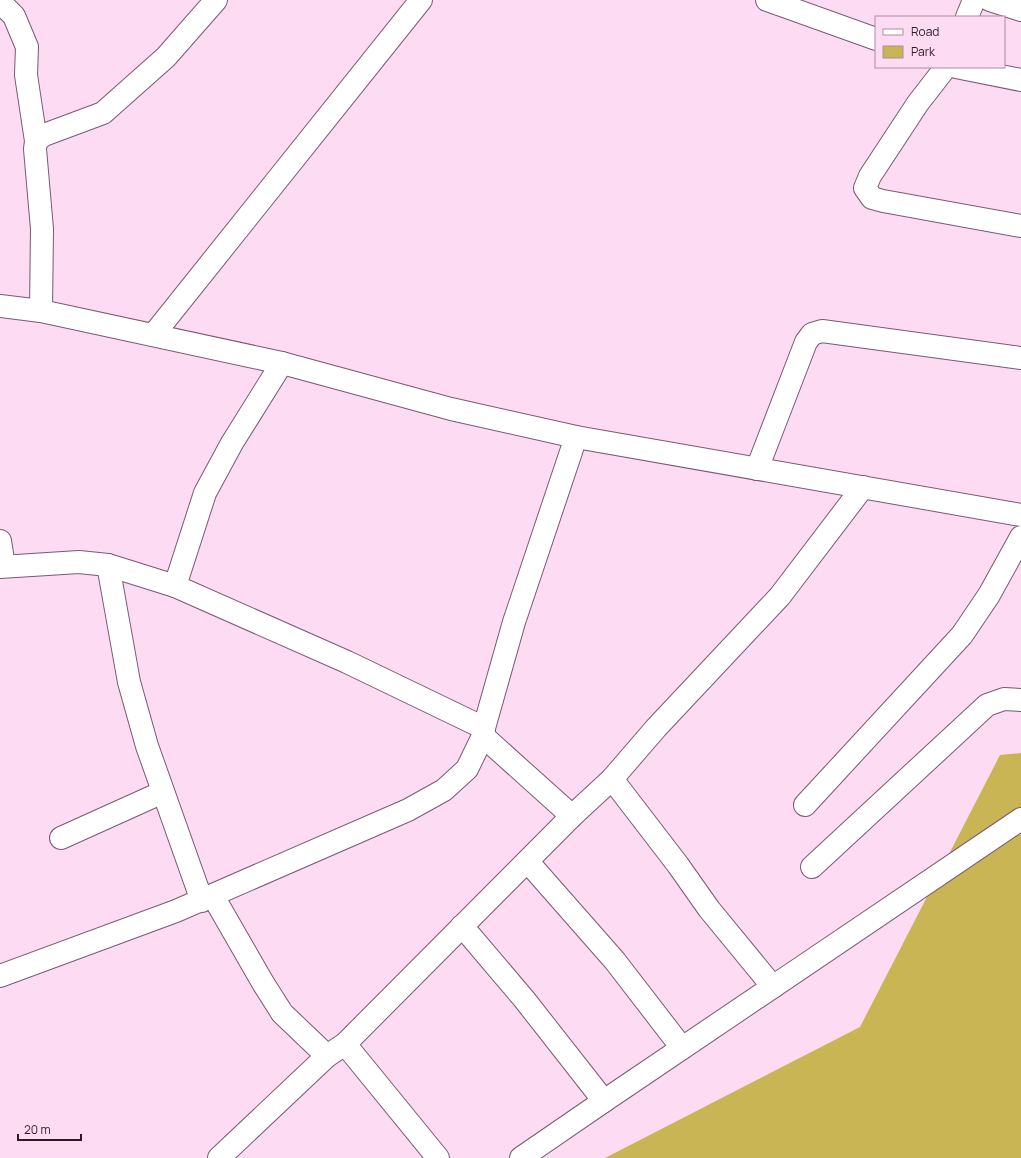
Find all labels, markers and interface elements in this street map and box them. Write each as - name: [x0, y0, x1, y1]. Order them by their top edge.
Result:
- legend: [875, 16, 1005, 68]
- text: Road: [911, 23, 939, 40]
- text: Park: [911, 43, 936, 60]
- scale bar: [18, 1116, 81, 1142]
- text: 20 m: [24, 1121, 51, 1138]

